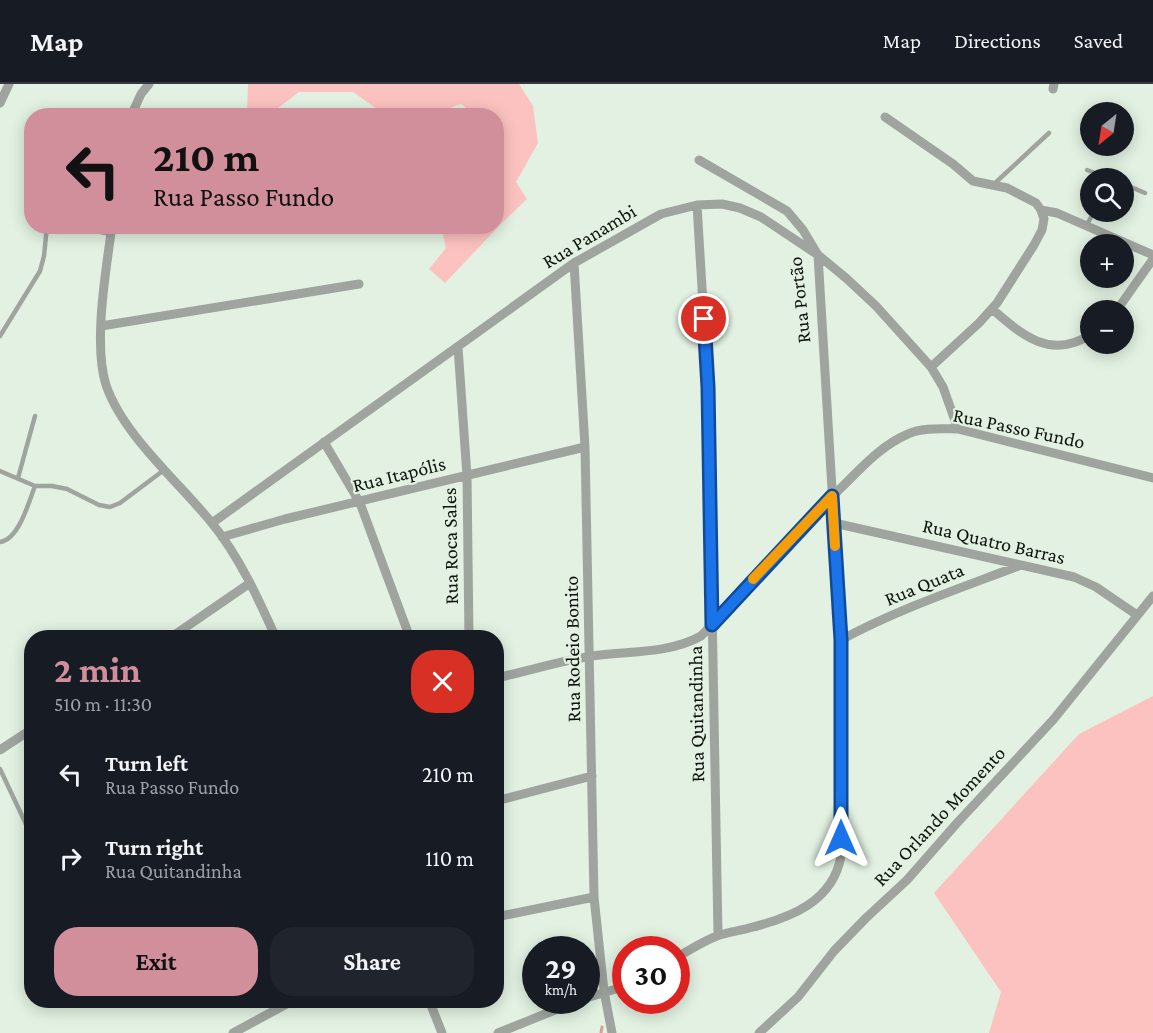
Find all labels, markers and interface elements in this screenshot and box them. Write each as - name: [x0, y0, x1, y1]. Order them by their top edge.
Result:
- text: Map: [30, 26, 83, 57]
- text: Map: [883, 29, 921, 53]
- text: Directions: [954, 29, 1041, 53]
- text: Saved: [1074, 29, 1123, 53]
- north arrow: [1080, 102, 1134, 156]
- map controls: [1080, 102, 1134, 354]
- icon: left: [54, 132, 132, 210]
- text: 210 m: [153, 133, 259, 180]
- button: search: [1080, 168, 1134, 222]
- text: Rua Passo Fundo: [153, 182, 334, 212]
- street label: Rua Panambi: [538, 200, 640, 272]
- button: +: [1080, 234, 1134, 288]
- street label: Rua Portão: [784, 256, 814, 344]
- pin: [678, 293, 729, 344]
- button: −: [1080, 300, 1134, 354]
- icon: arrive: [687, 302, 720, 335]
- street label: Rua Passo Fundo: [951, 403, 1087, 453]
- street label: Rua Itapólis: [350, 452, 448, 497]
- street label: Rua Roca Sales: [438, 487, 462, 605]
- street label: Rua Quatro Barras: [920, 514, 1068, 568]
- street label: Rua Quata: [881, 558, 967, 610]
- street label: Rua Rodeio Bonito: [560, 575, 584, 723]
- street label: Rua Quitandinha: [684, 645, 708, 783]
- text: 2 min: [54, 650, 141, 690]
- button: close: [411, 650, 474, 713]
- text: 510 m · 11:30: [54, 693, 152, 715]
- street label: Rua Orlando Momento: [869, 742, 1009, 890]
- text: Turn left: [105, 751, 188, 776]
- icon: left: [54, 758, 87, 791]
- text: 210 m: [422, 762, 474, 787]
- text: Rua Passo Fundo: [105, 776, 239, 798]
- position arrow: [809, 806, 873, 870]
- text: Turn right: [105, 835, 203, 860]
- icon: right: [54, 842, 87, 875]
- text: 110 m: [425, 846, 474, 871]
- text: Rua Quitandinha: [105, 860, 242, 882]
- button: Exit: [54, 927, 258, 996]
- button: Share: [270, 927, 474, 996]
- speed limit sign: 30: [612, 936, 690, 1014]
- text: 29: [545, 951, 577, 984]
- text: km/h: [545, 982, 577, 998]

